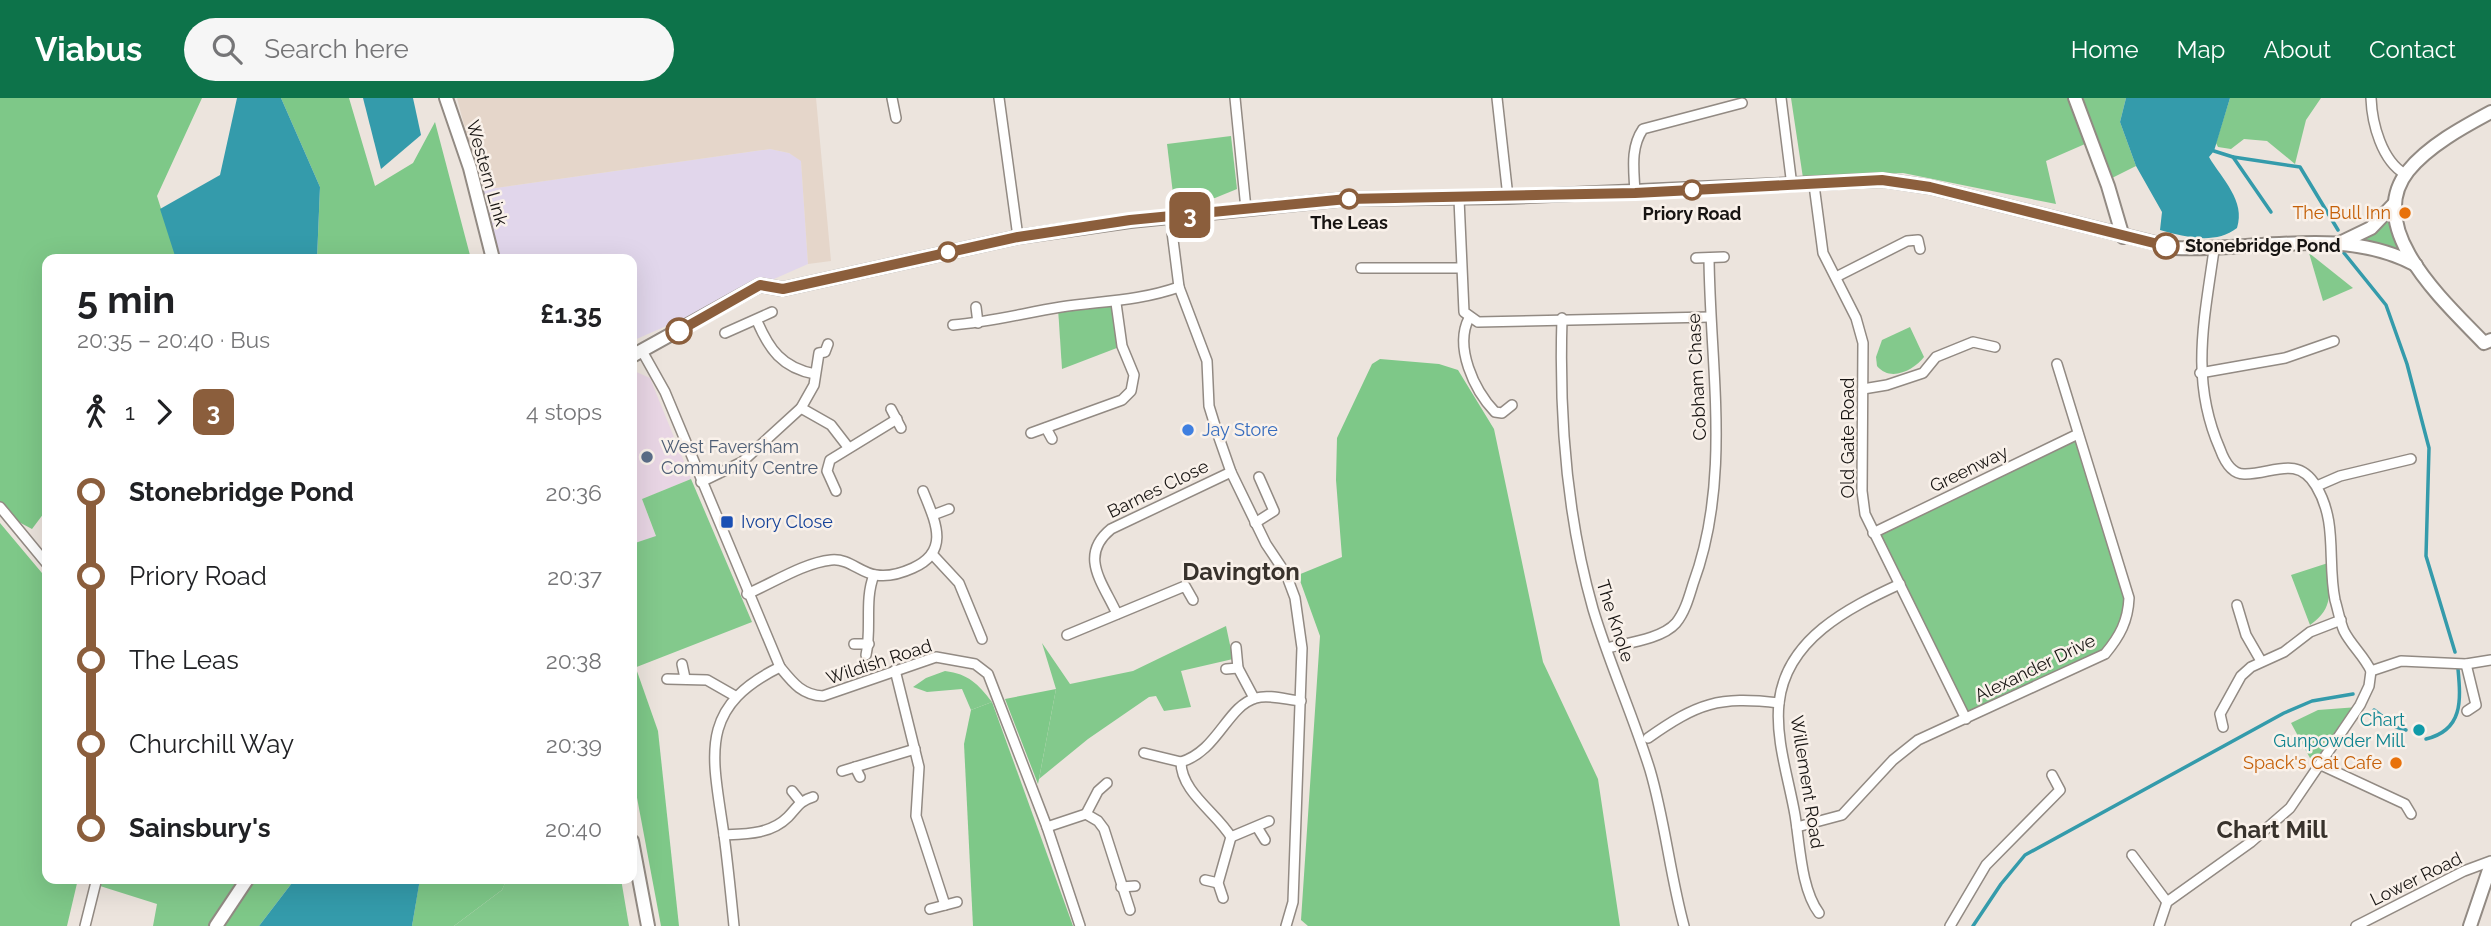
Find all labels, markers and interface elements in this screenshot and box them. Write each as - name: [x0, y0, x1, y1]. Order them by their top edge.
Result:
- search box: [184, 18, 674, 81]
- text: Viabus: [35, 30, 142, 69]
- icon: search: [208, 30, 246, 68]
- text: Search here: [264, 34, 409, 64]
- text: Home: [2071, 35, 2139, 64]
- text: Map: [2177, 35, 2225, 64]
- text: About: [2263, 35, 2331, 64]
- text: Contact: [2369, 35, 2456, 64]
- street label: Western Link: [462, 117, 513, 229]
- marker: Priory Road: [1682, 180, 1702, 200]
- marker: The Leas: [1339, 189, 1359, 209]
- line badge: 3: [1167, 192, 1213, 238]
- text: 3: [1183, 200, 1197, 229]
- place label: The Bull Inn: [2292, 202, 2391, 223]
- place label: Priory Road: [1643, 203, 1741, 224]
- marker: The Bull Inn: [2397, 205, 2413, 221]
- place label: The Leas: [1310, 212, 1388, 233]
- marker: Stonebridge Pond: [2153, 233, 2179, 259]
- place label: Stonebridge Pond: [2185, 235, 2341, 256]
- unlabelled marker: [938, 242, 958, 262]
- text: 5 min: [77, 277, 175, 322]
- text: £1.35: [540, 299, 602, 329]
- street label: Cobham Chase: [1683, 312, 1710, 441]
- unlabelled marker: [666, 318, 692, 344]
- text: 20:35 – 20:40 · Bus: [77, 326, 270, 353]
- street label: Old Gate Road: [1837, 377, 1858, 499]
- icon: walk: [77, 393, 115, 431]
- icon: forward: [145, 393, 183, 431]
- text: 3: [207, 397, 220, 426]
- text: 1: [125, 398, 135, 425]
- text: 4 stops: [526, 398, 602, 425]
- place label: Jay Store: [1202, 419, 1278, 440]
- marker: Jay Store: [1180, 422, 1196, 438]
- place label: West Faversham Community Centre: [661, 436, 819, 478]
- street label: Greenway: [1926, 441, 2011, 496]
- marker: West Faversham Community Centre: [639, 449, 655, 465]
- street label: Barnes Close: [1104, 455, 1212, 522]
- text: Stonebridge Pond: [129, 477, 354, 507]
- text: 20:36: [545, 479, 602, 506]
- place label: Ivory Close: [741, 511, 833, 532]
- marker: Ivory Close: [719, 514, 735, 530]
- district label: Davington: [1182, 557, 1300, 586]
- text: Priory Road: [129, 561, 267, 591]
- text: 20:37: [547, 563, 602, 590]
- street label: The Knole: [1592, 577, 1639, 665]
- street label: Alexander Drive: [1971, 629, 2099, 706]
- street label: Wildish Road: [823, 635, 934, 688]
- text: The Leas: [129, 645, 239, 675]
- text: 20:38: [546, 647, 602, 674]
- place label: Chart Gunpowder Mill: [2273, 709, 2405, 751]
- street label: Willement Road: [1787, 714, 1828, 850]
- marker: Chart Gunpowder Mill: [2411, 722, 2427, 738]
- text: Churchill Way: [129, 729, 294, 759]
- text: 20:39: [546, 731, 602, 758]
- place label: Spack's Cat Cafe: [2243, 752, 2382, 773]
- marker: Spack's Cat Cafe: [2388, 755, 2404, 771]
- text: Sainsbury's: [129, 813, 271, 843]
- text: 20:40: [545, 815, 602, 842]
- district label: Chart Mill: [2216, 815, 2328, 844]
- street label: Lower Road: [2367, 847, 2465, 910]

